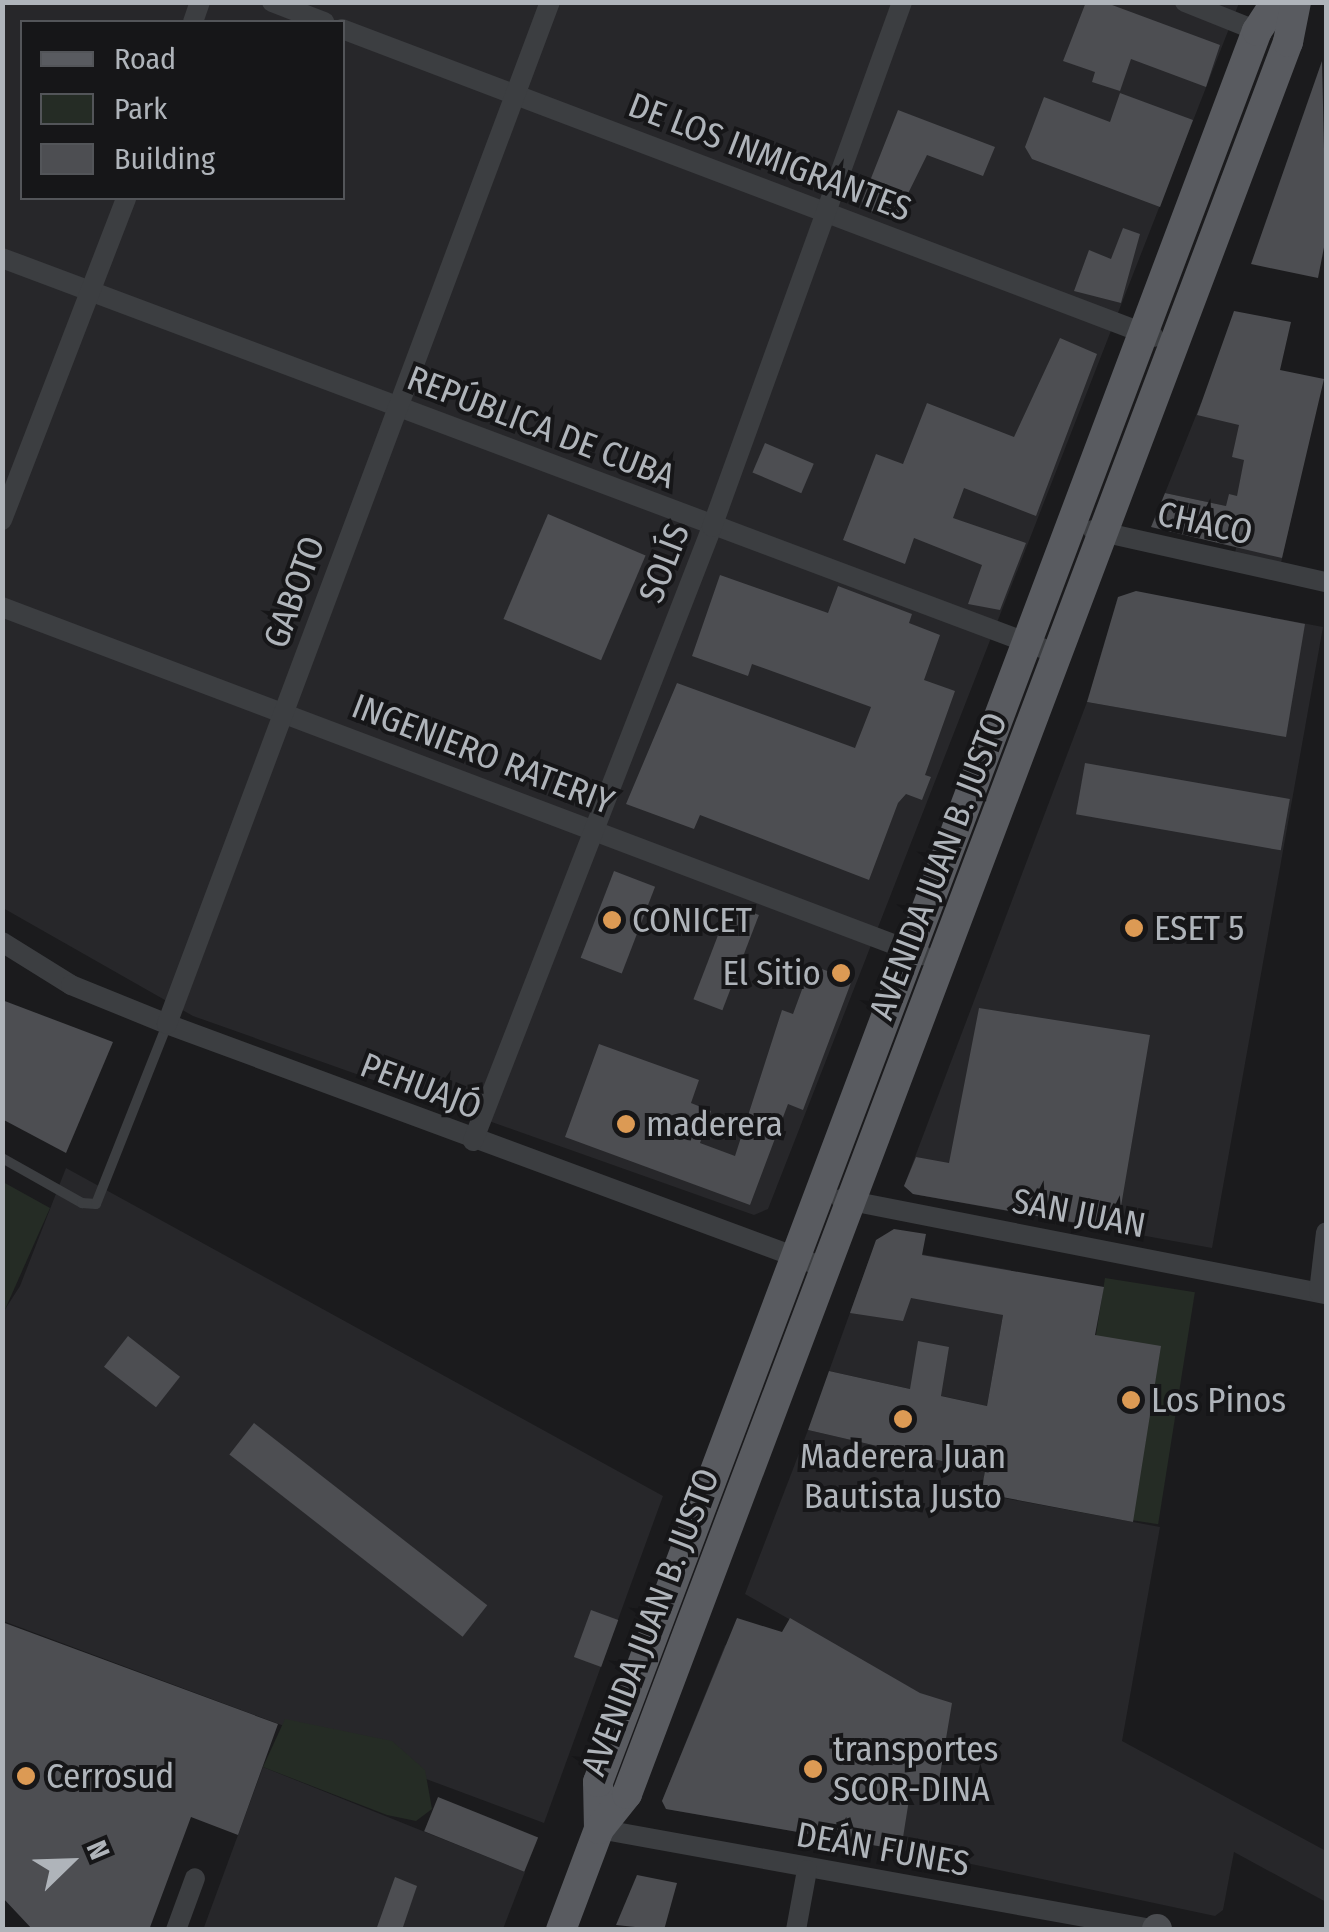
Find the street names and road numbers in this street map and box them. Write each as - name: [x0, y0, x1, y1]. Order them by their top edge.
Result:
- street label: DE LOS INMIGRANTES: [623, 84, 917, 230]
- street label: REPÚBLICA DE CUBA: [401, 357, 681, 497]
- street label: CHACO: [1154, 492, 1256, 554]
- street label: SOLÍS: [630, 517, 698, 609]
- street label: GABOTO: [255, 531, 333, 653]
- street label: INGENIERO RATERIY: [346, 685, 620, 823]
- street label: AVENIDA JUAN B. JUSTO: [860, 707, 1016, 1025]
- street label: PEHUAJÓ: [355, 1044, 487, 1128]
- street label: SAN JUAN: [1009, 1180, 1149, 1246]
- street label: AVENIDA JUAN B. JUSTO: [572, 1463, 728, 1781]
- street label: DEÁN FUNES: [793, 1813, 973, 1885]

